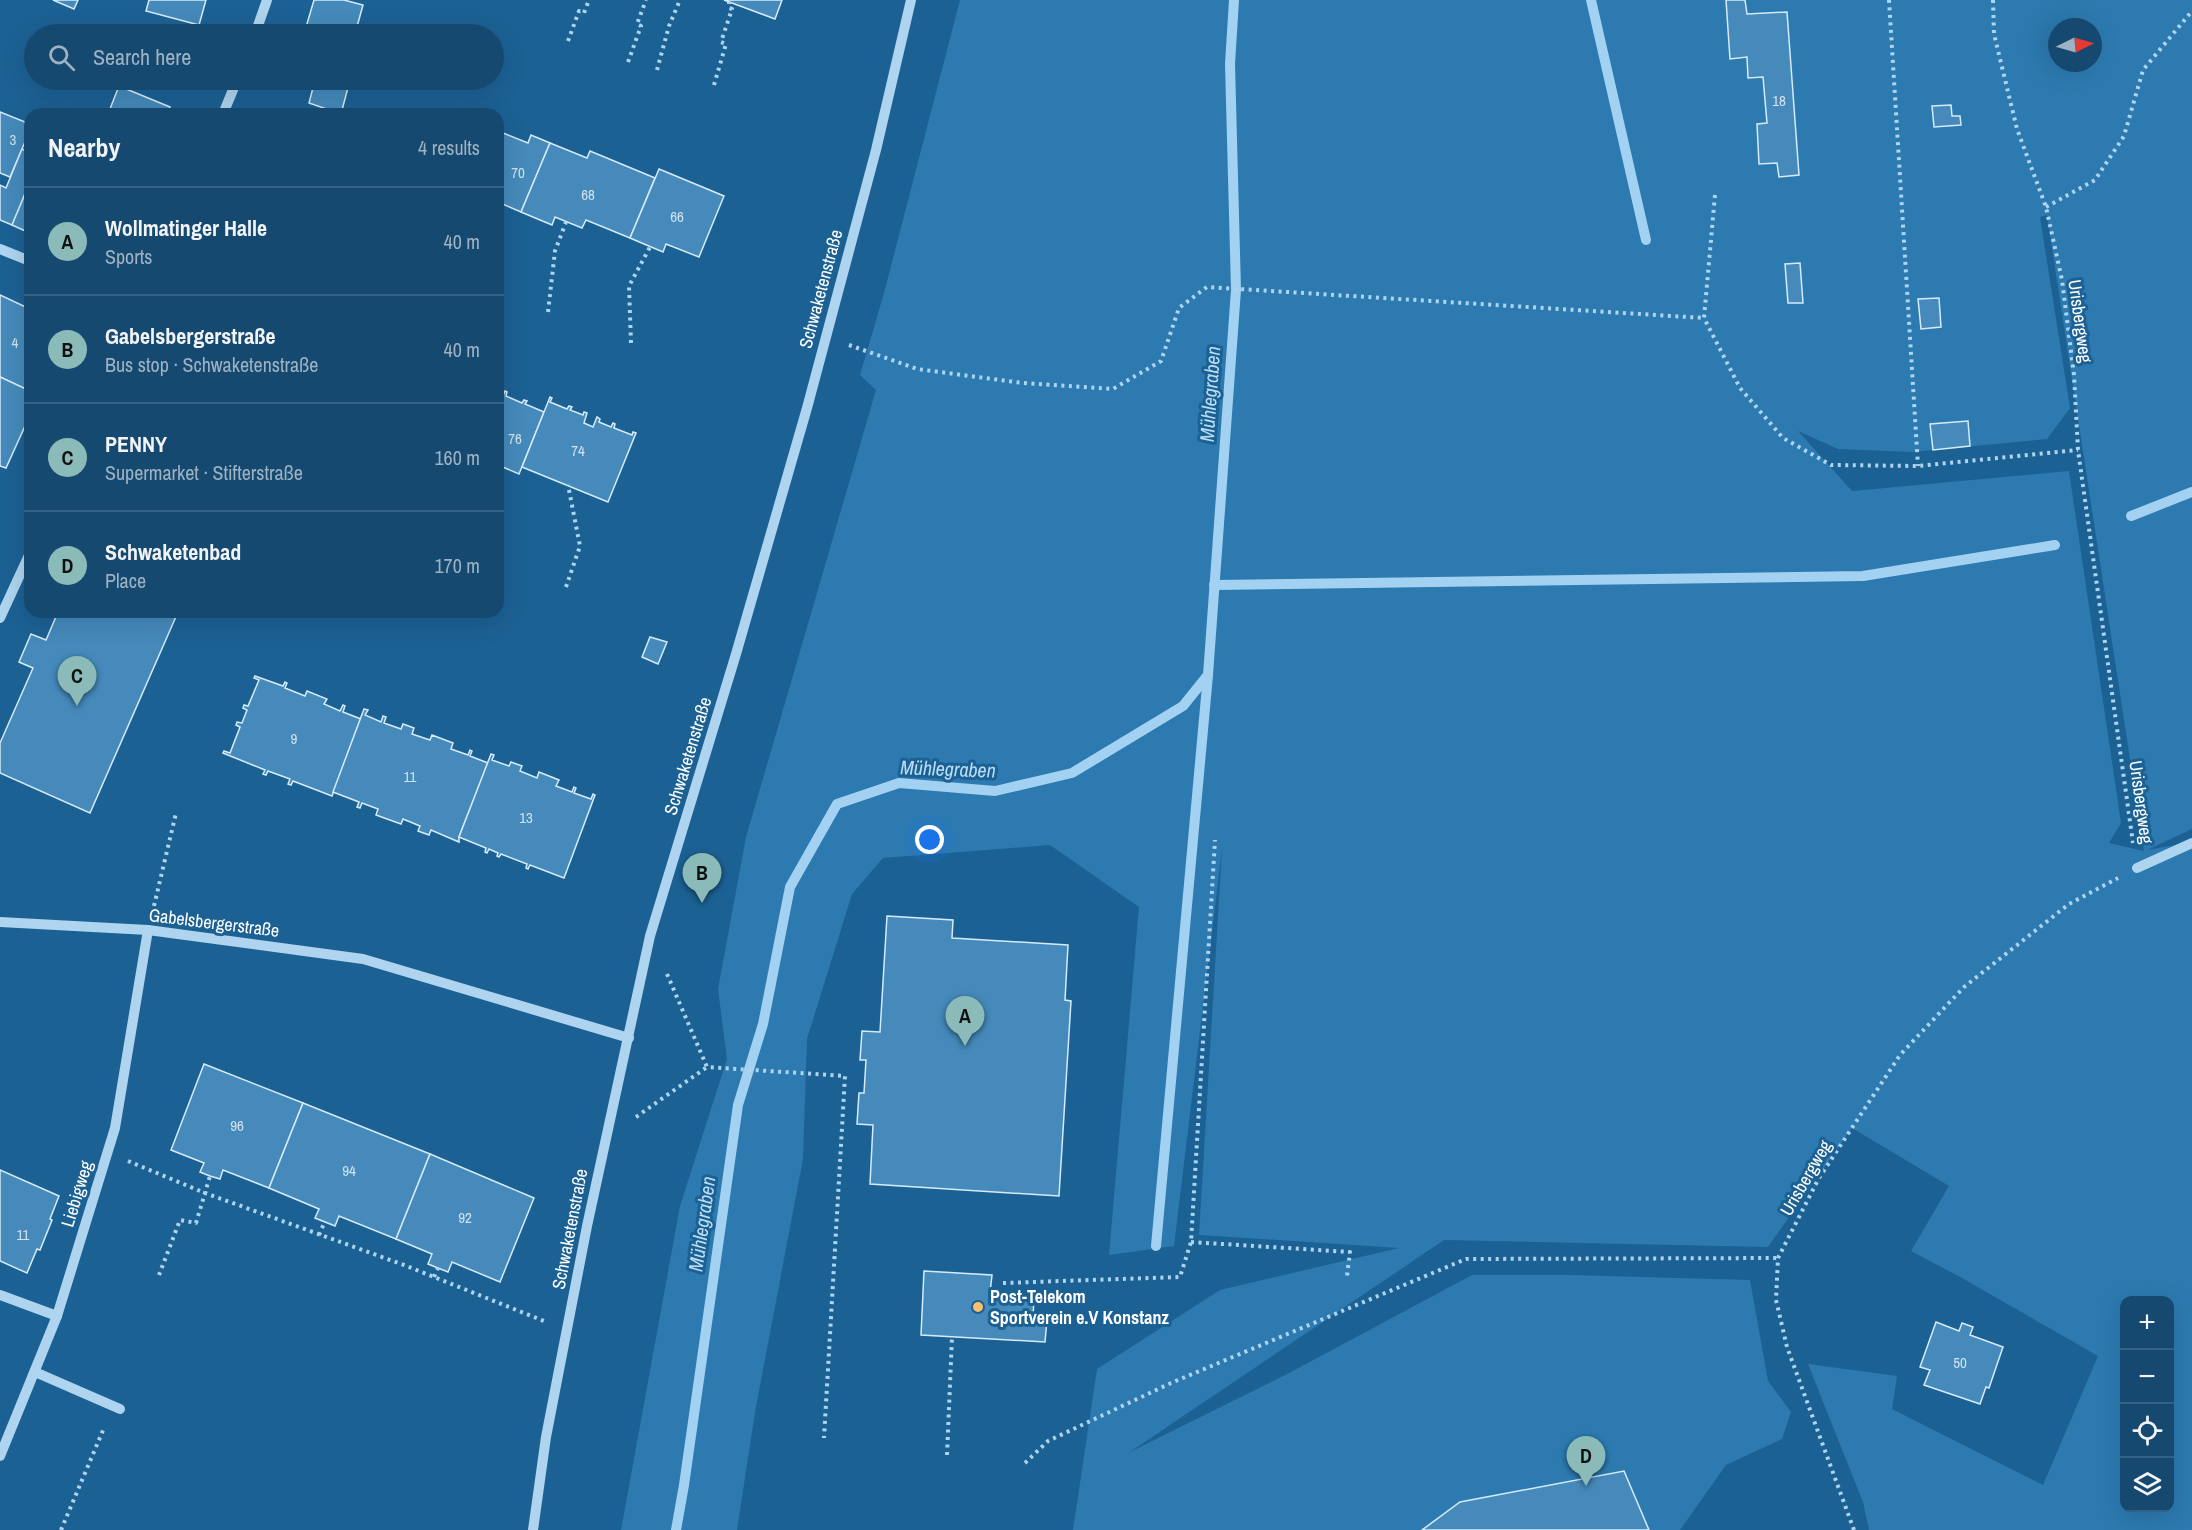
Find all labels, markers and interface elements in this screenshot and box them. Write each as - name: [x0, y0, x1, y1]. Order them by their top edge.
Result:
- north arrow: [2048, 18, 2102, 72]
- search box: [24, 24, 504, 90]
- icon: search: [45, 41, 78, 74]
- text: Search here: [93, 42, 191, 72]
- house number: 18: [1772, 90, 1786, 111]
- house number: 3: [10, 129, 17, 150]
- text: Nearby: [48, 130, 120, 165]
- text: 4 results: [418, 134, 480, 161]
- house number: 70: [511, 162, 525, 183]
- house number: 68: [581, 184, 595, 205]
- house number: 66: [670, 206, 684, 227]
- text: Wollmatinger Halle: [105, 213, 267, 243]
- street label: Schwaketenstraße: [793, 227, 848, 351]
- text: A: [62, 228, 73, 255]
- text: 40 m: [444, 228, 480, 255]
- text: Sports: [105, 243, 152, 270]
- street label: Urisbergweg: [2062, 278, 2099, 365]
- text: Gabelsbergerstraße: [105, 321, 275, 351]
- house number: 4: [12, 332, 19, 353]
- text: B: [62, 336, 73, 363]
- text: 40 m: [444, 336, 480, 363]
- water label: Mühlegraben: [1193, 345, 1226, 443]
- text: Bus stop · Schwaketenstraße: [105, 351, 318, 378]
- house number: 76: [508, 428, 522, 449]
- text: PENNY: [105, 429, 167, 459]
- house number: 74: [571, 440, 585, 461]
- text: C: [62, 444, 73, 471]
- text: 160 m: [434, 444, 480, 471]
- text: Supermarket · Stifterstraße: [105, 459, 303, 486]
- text: Schwaketenbad: [105, 537, 241, 567]
- text: D: [62, 552, 73, 579]
- text: 170 m: [434, 552, 480, 579]
- text: Place: [105, 567, 146, 594]
- pin: C: [58, 656, 97, 706]
- street label: Schwaketenstraße: [658, 694, 717, 818]
- house number: 9: [291, 728, 298, 749]
- water label: Mühlegraben: [900, 753, 996, 784]
- street label: Urisbergweg: [2123, 759, 2160, 846]
- house number: 11: [404, 766, 417, 787]
- house number: 13: [519, 807, 533, 828]
- your location: [915, 825, 944, 854]
- pin: B: [682, 854, 722, 903]
- street label: Gabelsbergerstraße: [147, 902, 281, 943]
- pin: A: [946, 996, 984, 1046]
- house number: 96: [230, 1115, 244, 1136]
- street label: Urisbergweg: [1774, 1135, 1838, 1220]
- street label: Liebigweg: [55, 1157, 99, 1230]
- house number: 94: [342, 1160, 356, 1181]
- street label: Schwaketenstraße: [546, 1167, 593, 1291]
- water label: Mühlegraben: [681, 1175, 722, 1273]
- house number: 92: [458, 1207, 472, 1228]
- house number: 11: [17, 1224, 30, 1245]
- place label: Post-Telekom Sportverein e.V Konstanz: [990, 1284, 1169, 1330]
- map controls: [2120, 1296, 2174, 1512]
- button: +: [2120, 1296, 2174, 1350]
- marker: Post-Telekom Sportverein e.V Konstanz: [971, 1300, 985, 1314]
- button: −: [2120, 1350, 2174, 1404]
- house number: 50: [1953, 1352, 1967, 1373]
- button: locate: [2120, 1404, 2174, 1458]
- pin: D: [1566, 1436, 1606, 1486]
- button: layers: [2120, 1458, 2174, 1512]

